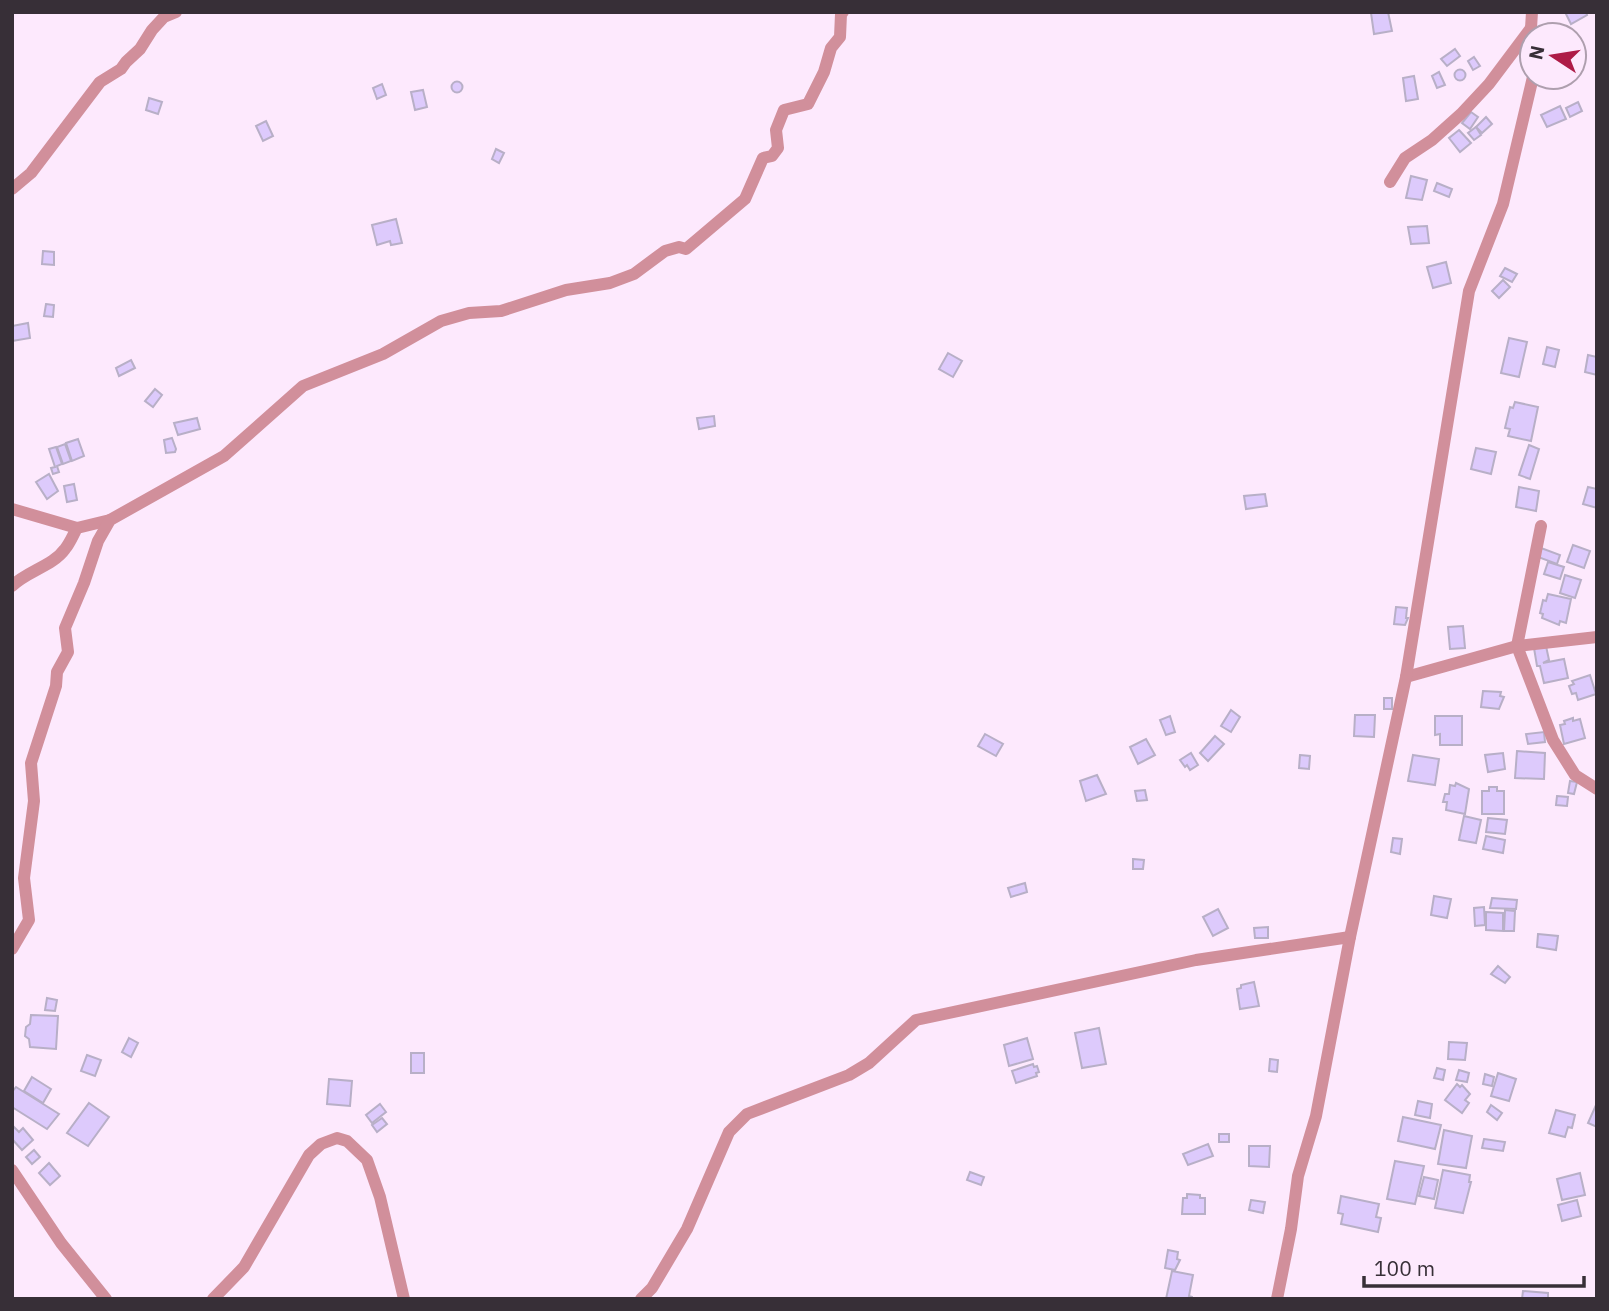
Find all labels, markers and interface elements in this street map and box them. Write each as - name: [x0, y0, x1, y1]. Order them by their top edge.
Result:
- north arrow: [1518, 21, 1588, 91]
- text: N: [1523, 43, 1550, 62]
- scale bar: [1364, 1244, 1584, 1288]
- text: 100 m: [1374, 1254, 1435, 1282]

